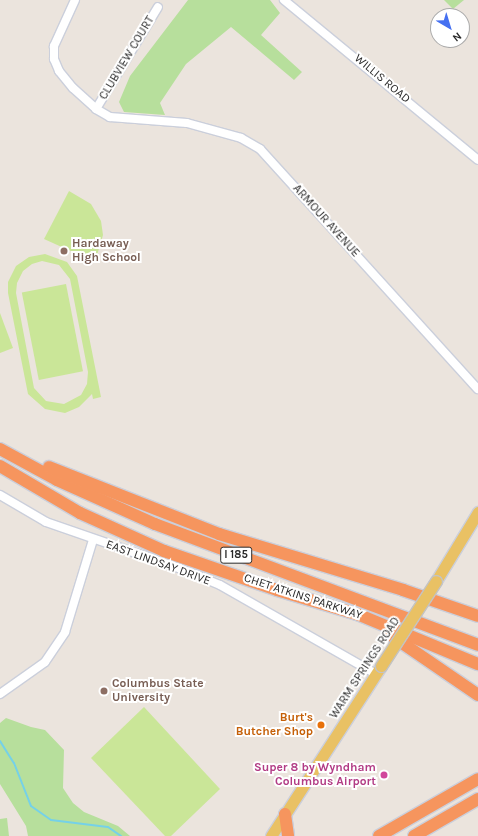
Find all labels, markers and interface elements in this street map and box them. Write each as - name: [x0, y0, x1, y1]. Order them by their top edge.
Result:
- north arrow: [430, 8, 470, 48]
- street label: CLUBVIEW COURT: [96, 14, 158, 102]
- text: N: [450, 30, 464, 45]
- street label: WILLIS ROAD: [351, 51, 413, 107]
- street label: ARMOUR AVENUE: [290, 182, 362, 260]
- place label: Hardaway High School: [72, 237, 141, 265]
- marker: Hardaway High School: [59, 246, 69, 256]
- street label: EAST LINDSAY DRIVE: [104, 537, 212, 589]
- road number: I 185: [220, 546, 252, 564]
- street label: CHET ATKINS PARKWAY: [242, 571, 364, 623]
- street label: WARM SPRINGS ROAD: [327, 615, 403, 721]
- place label: Columbus State University: [112, 677, 204, 705]
- marker: Columbus State University: [99, 686, 109, 696]
- place label: Burt's Butcher Shop: [236, 711, 313, 739]
- marker: Burt's Butcher Shop: [316, 720, 326, 730]
- place label: Super 8 by Wyndham Columbus Airport: [254, 761, 376, 789]
- marker: Super 8 by Wyndham Columbus Airport: [379, 770, 389, 780]

